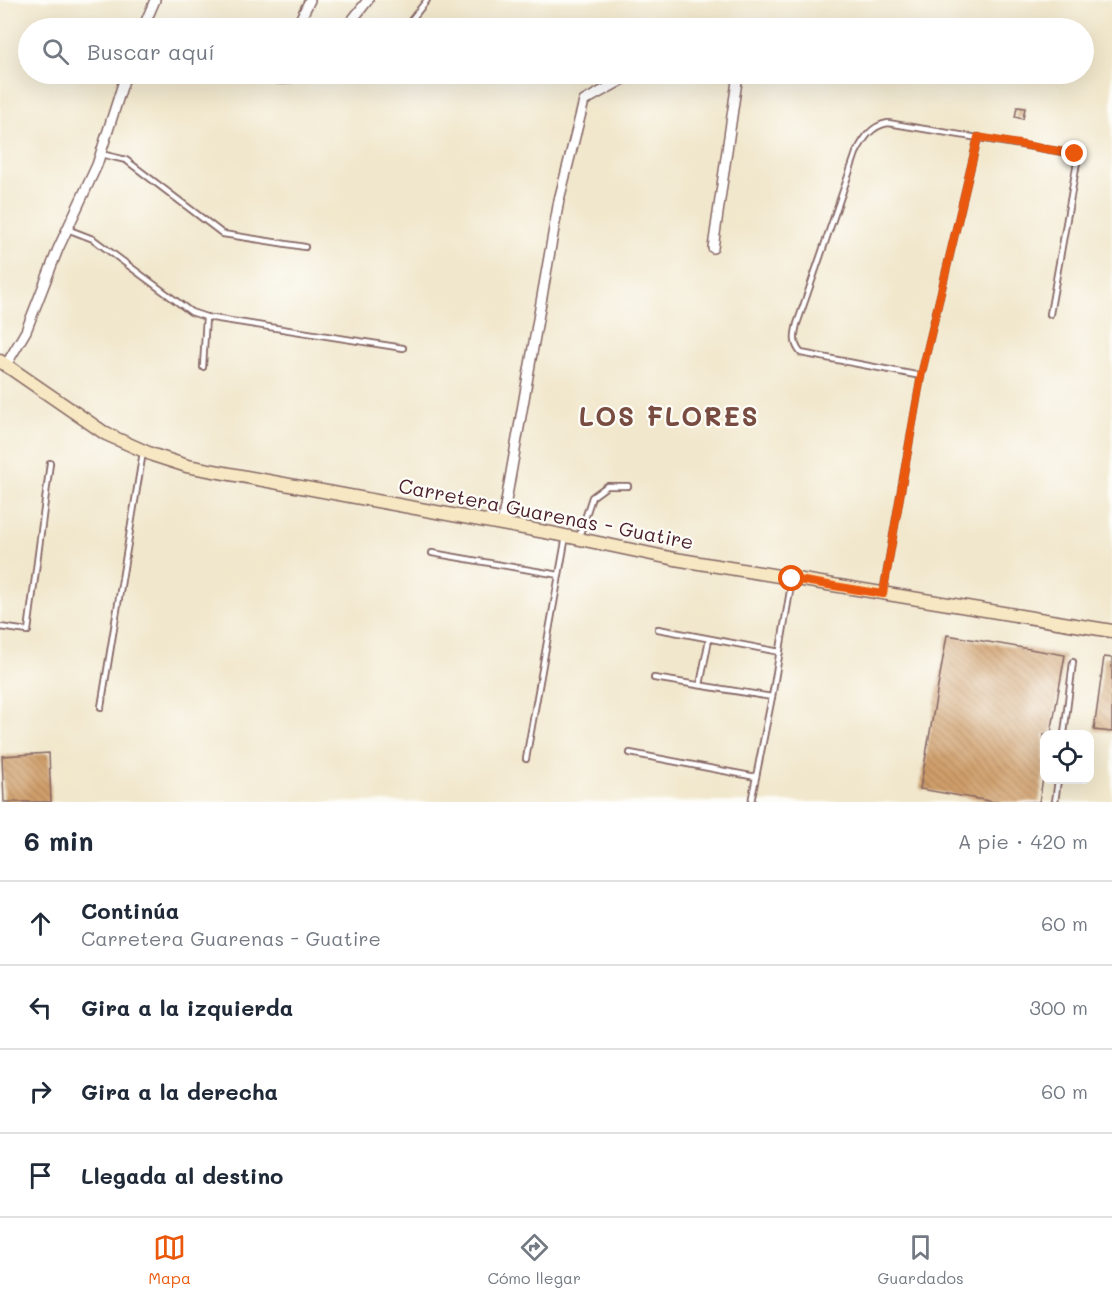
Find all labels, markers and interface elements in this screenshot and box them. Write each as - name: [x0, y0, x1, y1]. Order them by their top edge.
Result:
- search box: [18, 18, 1094, 84]
- icon: search: [39, 35, 72, 68]
- text: Buscar aquí: [87, 37, 215, 66]
- route end: [1061, 140, 1087, 166]
- district label: LOS FLORES: [579, 399, 759, 433]
- street label: Carretera Guarenas - Guatire: [396, 472, 696, 554]
- route start: [778, 565, 804, 591]
- map controls: [1040, 730, 1094, 784]
- button: locate: [1040, 730, 1094, 784]
- text: 6 min: [24, 824, 93, 858]
- text: A pie · 420 m: [958, 828, 1088, 854]
- text: Continúa: [81, 896, 179, 925]
- icon: ahead: [24, 907, 57, 940]
- text: 60 m: [1041, 910, 1088, 936]
- text: Carretera Guarenas - Guatire: [81, 925, 381, 951]
- icon: left: [24, 991, 57, 1024]
- text: Gira a la izquierda: [81, 993, 293, 1022]
- text: 300 m: [1029, 994, 1088, 1020]
- icon: right: [24, 1075, 57, 1108]
- text: Gira a la derecha: [81, 1077, 278, 1106]
- text: 60 m: [1041, 1078, 1088, 1104]
- icon: arrive: [24, 1159, 57, 1192]
- text: Llegada al destino: [81, 1161, 283, 1190]
- tab: Mapa: [148, 1231, 191, 1288]
- tab: Cómo llegar: [487, 1231, 581, 1288]
- tab: Guardados: [878, 1231, 964, 1288]

